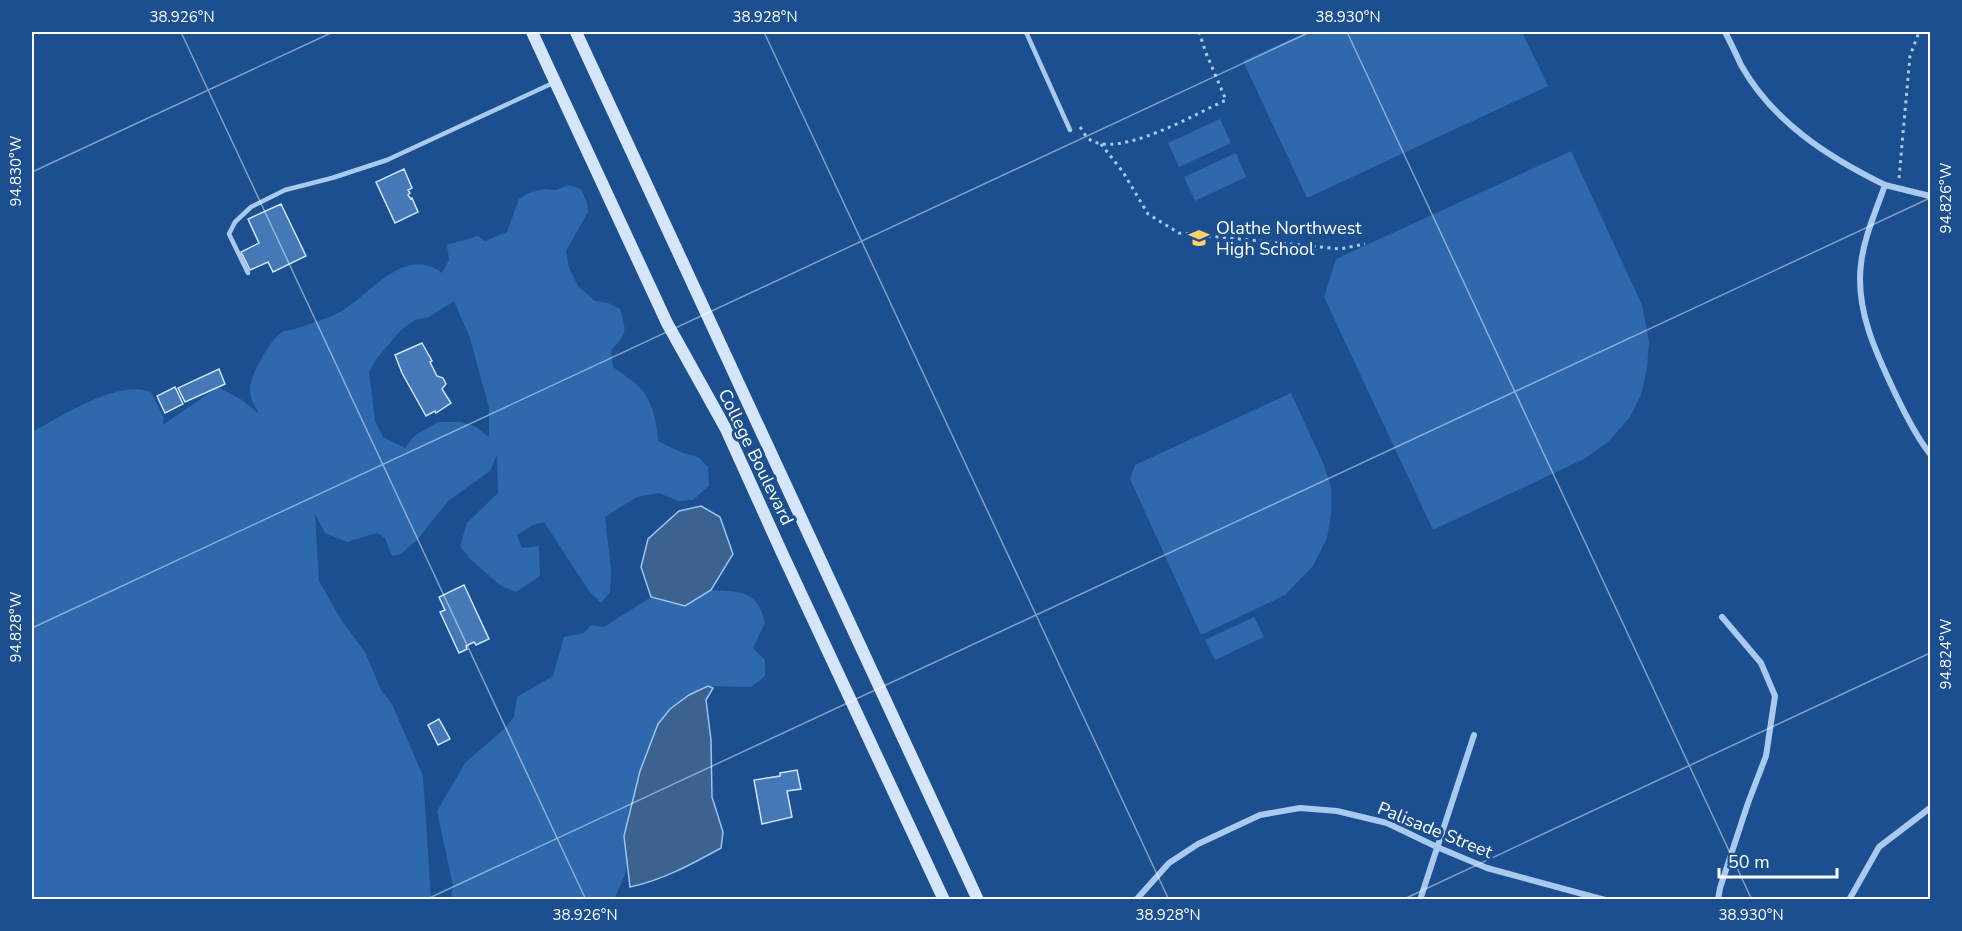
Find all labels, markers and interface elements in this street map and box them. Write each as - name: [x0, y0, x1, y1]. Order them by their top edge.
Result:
- text: 38.926°N: [149, 7, 215, 27]
- text: 38.928°N: [732, 7, 798, 27]
- text: 38.930°N: [1315, 7, 1381, 27]
- text: 94.830°W: [6, 135, 26, 206]
- text: 94.826°W: [1936, 162, 1956, 233]
- place label: Olathe Northwest High School: [1216, 216, 1362, 261]
- school or university icon: Olathe Northwest High School: [1187, 226, 1211, 250]
- street label: College Boulevard: [713, 385, 799, 529]
- text: 94.828°W: [6, 591, 26, 662]
- text: 94.824°W: [1936, 618, 1956, 689]
- street label: Palisade Street: [1374, 796, 1497, 864]
- scale bar: [1719, 841, 1838, 879]
- text: 50 m: [1728, 850, 1770, 874]
- text: 38.926°N: [552, 905, 618, 925]
- text: 38.928°N: [1135, 905, 1201, 925]
- text: 38.930°N: [1718, 905, 1784, 925]

